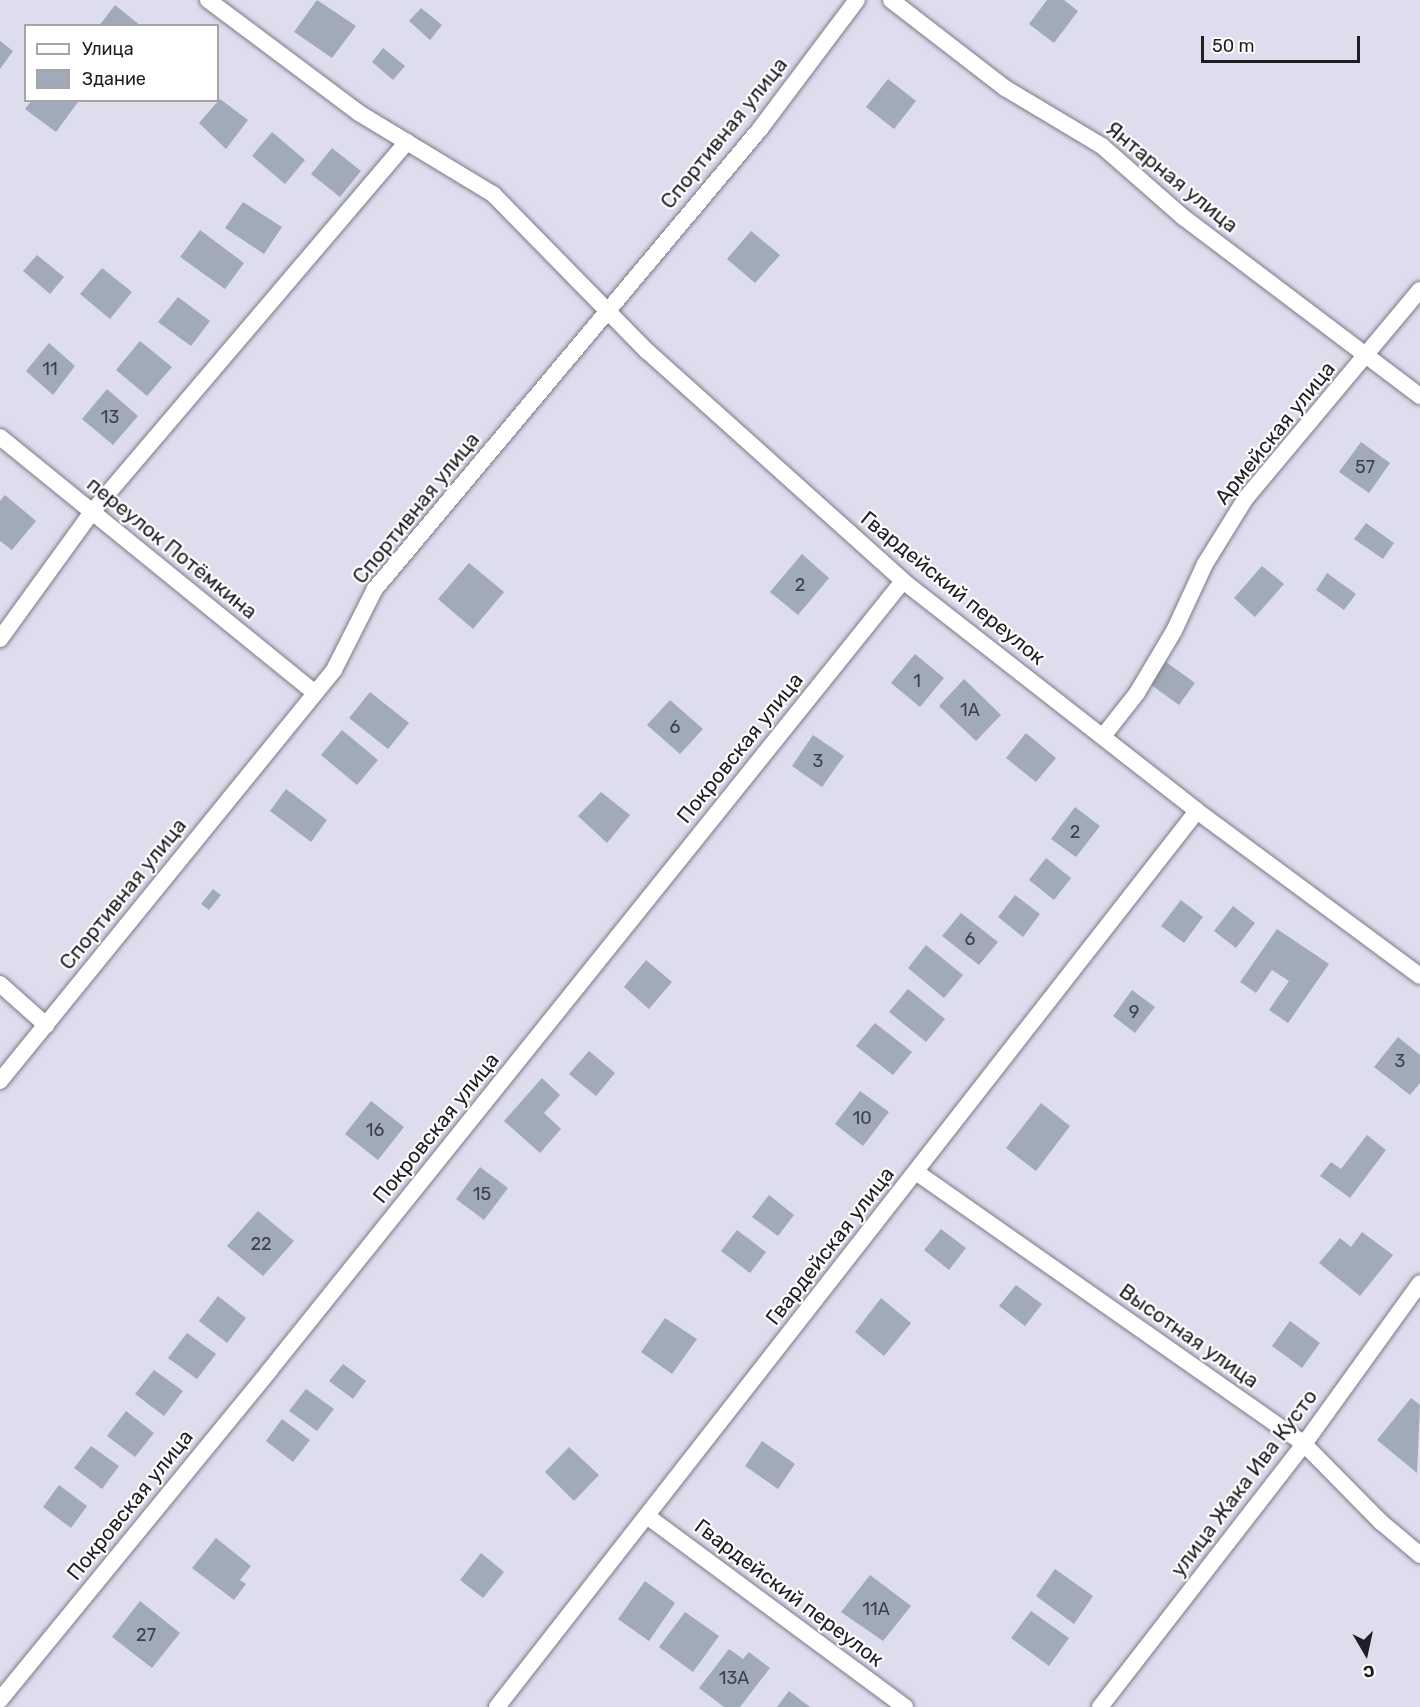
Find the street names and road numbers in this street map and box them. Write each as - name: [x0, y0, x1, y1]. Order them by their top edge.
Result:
- street label: Спортивная улица: [655, 52, 793, 214]
- street label: Янтарная улица: [1101, 116, 1243, 238]
- street label: Армейская улица: [1210, 356, 1340, 510]
- street label: Спортивная улица: [347, 427, 485, 589]
- street label: переулок Потёмкина: [82, 472, 262, 624]
- street label: Гвардейский переулок: [856, 506, 1050, 670]
- street label: Покровская улица: [672, 668, 808, 828]
- street label: Спортивная улица: [54, 813, 192, 975]
- street label: Покровская улица: [368, 1048, 504, 1208]
- street label: Гвардейская улица: [760, 1162, 900, 1330]
- street label: Высотная улица: [1114, 1278, 1264, 1394]
- street label: улица Жака Ива Кусто: [1165, 1384, 1323, 1582]
- street label: Покровская улица: [62, 1425, 198, 1585]
- street label: Гвардейский переулок: [689, 1514, 889, 1672]

